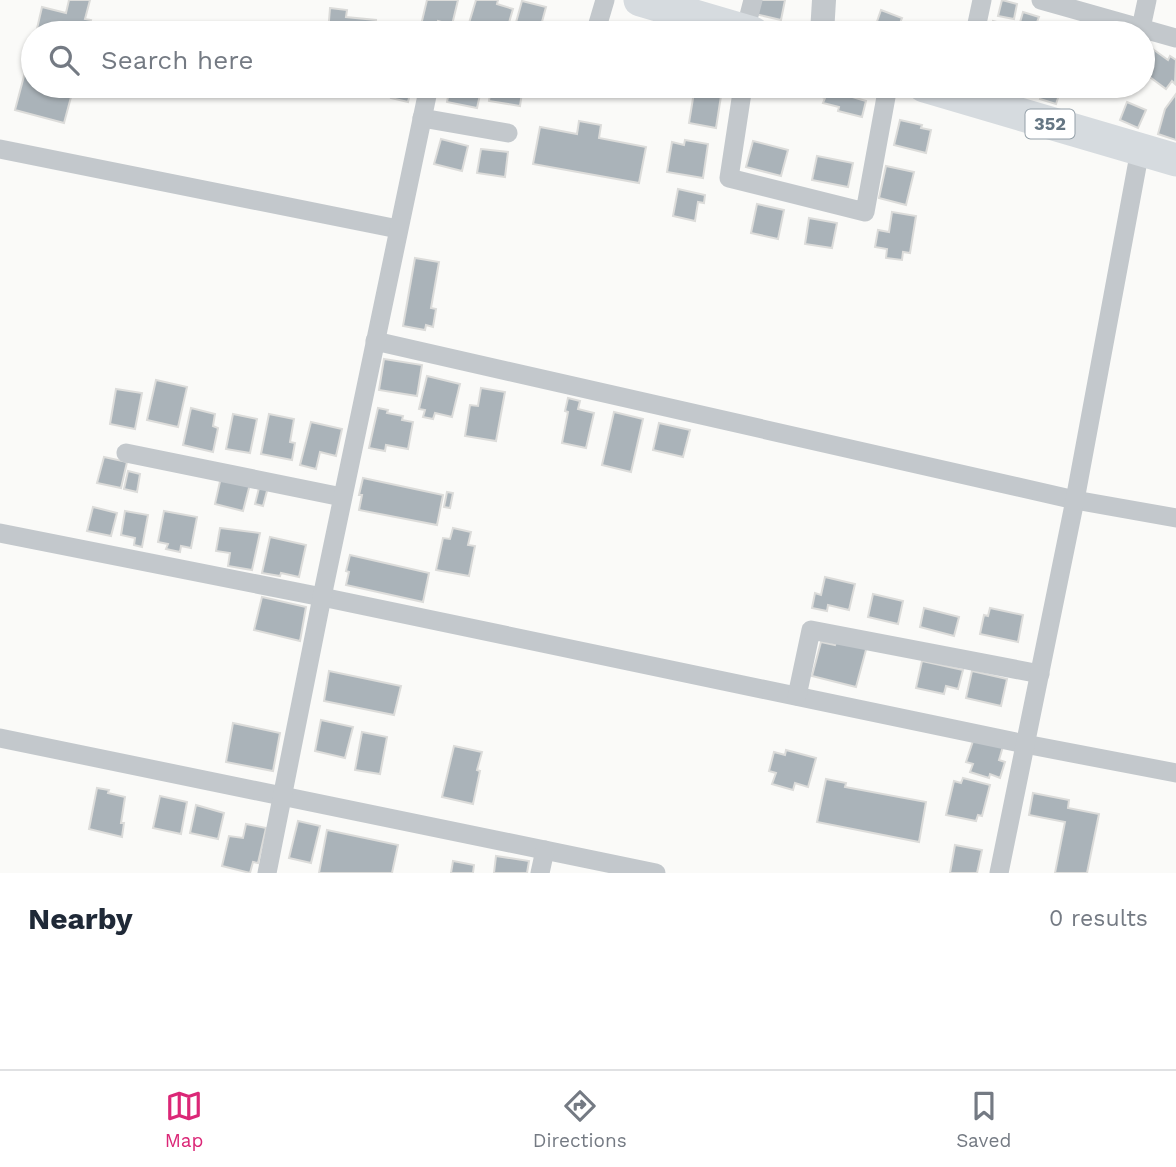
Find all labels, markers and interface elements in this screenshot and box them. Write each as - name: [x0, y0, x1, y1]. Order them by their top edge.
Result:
- search box: [21, 21, 1155, 98]
- icon: search: [45, 41, 83, 79]
- text: Search here: [101, 45, 253, 75]
- road number: 352: [1026, 110, 1074, 139]
- text: Nearby: [28, 901, 133, 936]
- text: 0 results: [1049, 905, 1148, 932]
- tab: Map: [165, 1087, 203, 1152]
- tab: Directions: [533, 1087, 627, 1152]
- tab: Saved: [956, 1087, 1011, 1152]

